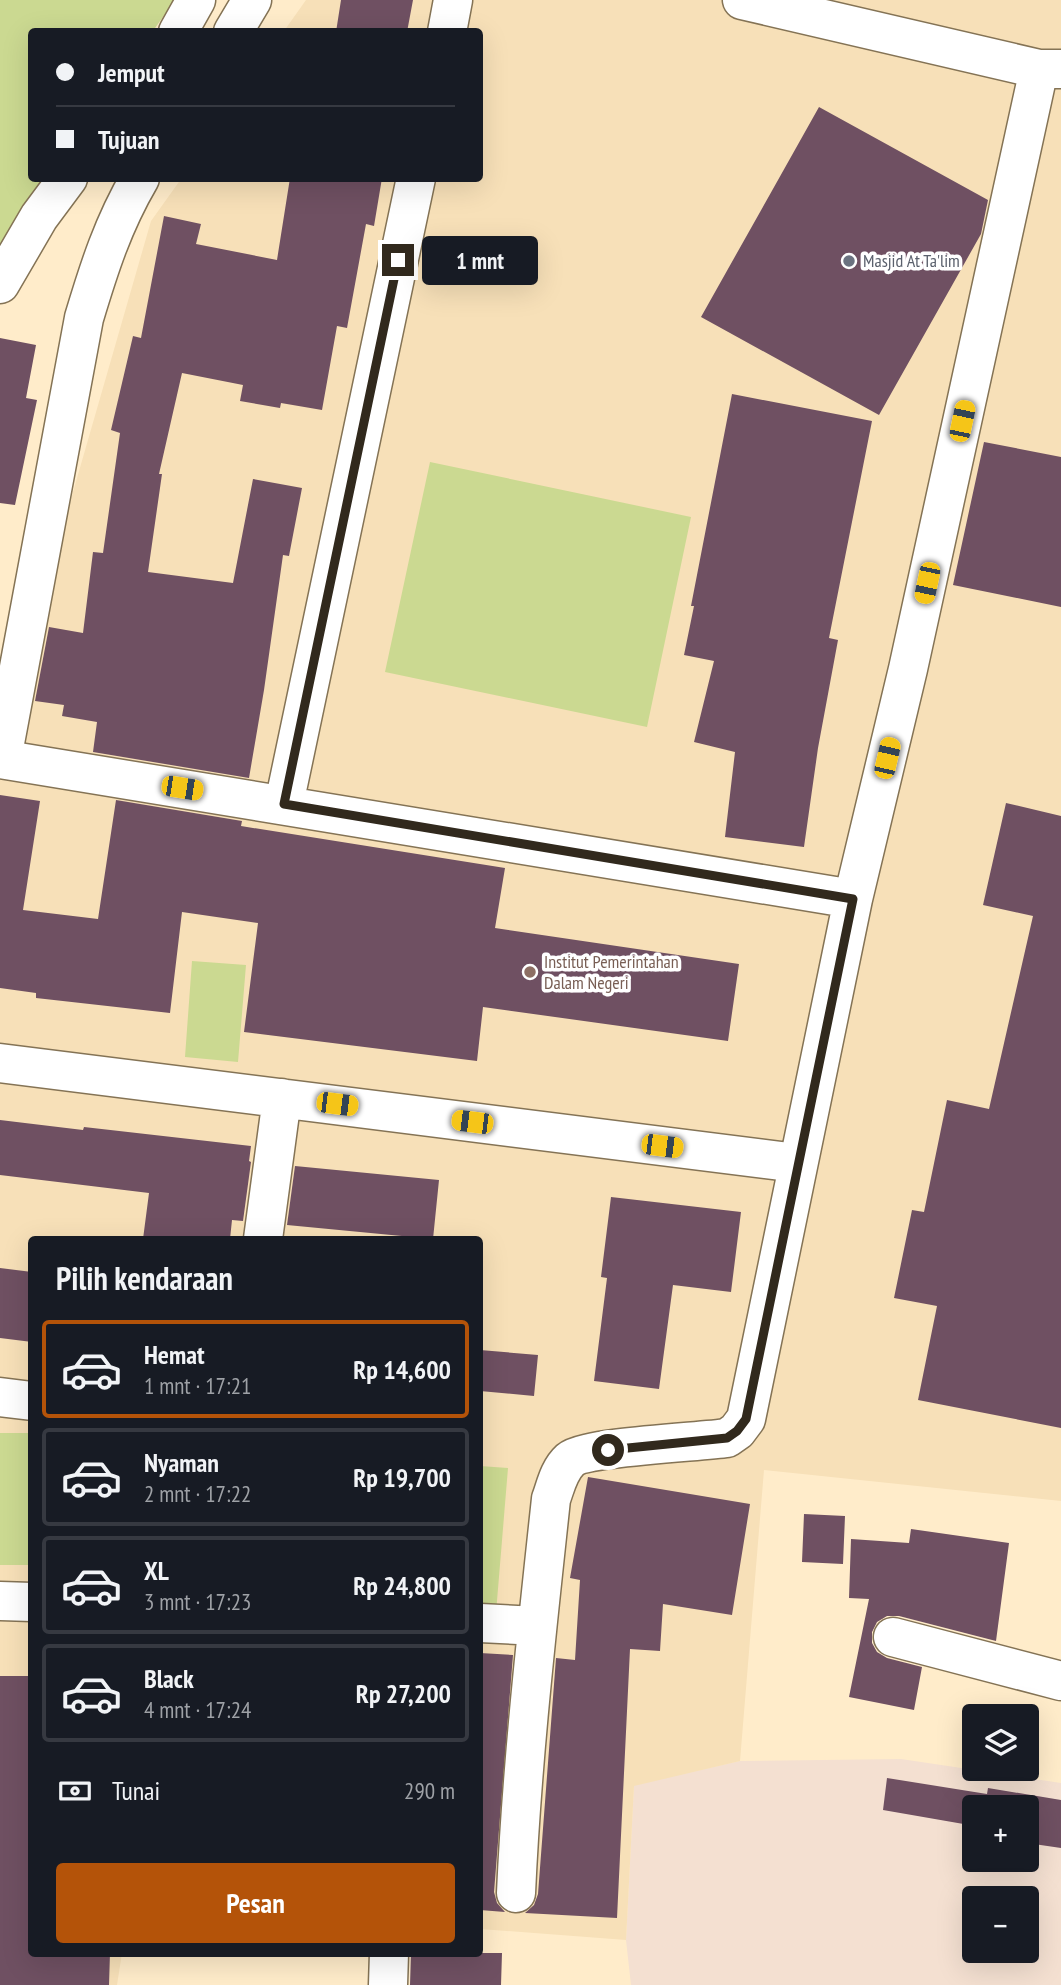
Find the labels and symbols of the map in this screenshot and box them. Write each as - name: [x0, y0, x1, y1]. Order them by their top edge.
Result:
- callout: 1 mnt: [422, 236, 538, 284]
- route end: [382, 244, 414, 276]
- place label: Masjid At Ta'lim: [863, 249, 960, 272]
- marker: Masjid At Ta'lim: [841, 253, 857, 269]
- car: [948, 398, 977, 444]
- car: [913, 560, 942, 606]
- car: [873, 735, 902, 781]
- car: [160, 774, 205, 802]
- place label: Institut Pemerintahan Dalam Negeri: [544, 950, 679, 994]
- marker: Institut Pemerintahan Dalam Negeri: [522, 964, 538, 980]
- car: [315, 1091, 360, 1117]
- car: [450, 1109, 495, 1135]
- car: [640, 1133, 685, 1159]
- route start: [592, 1434, 624, 1466]

